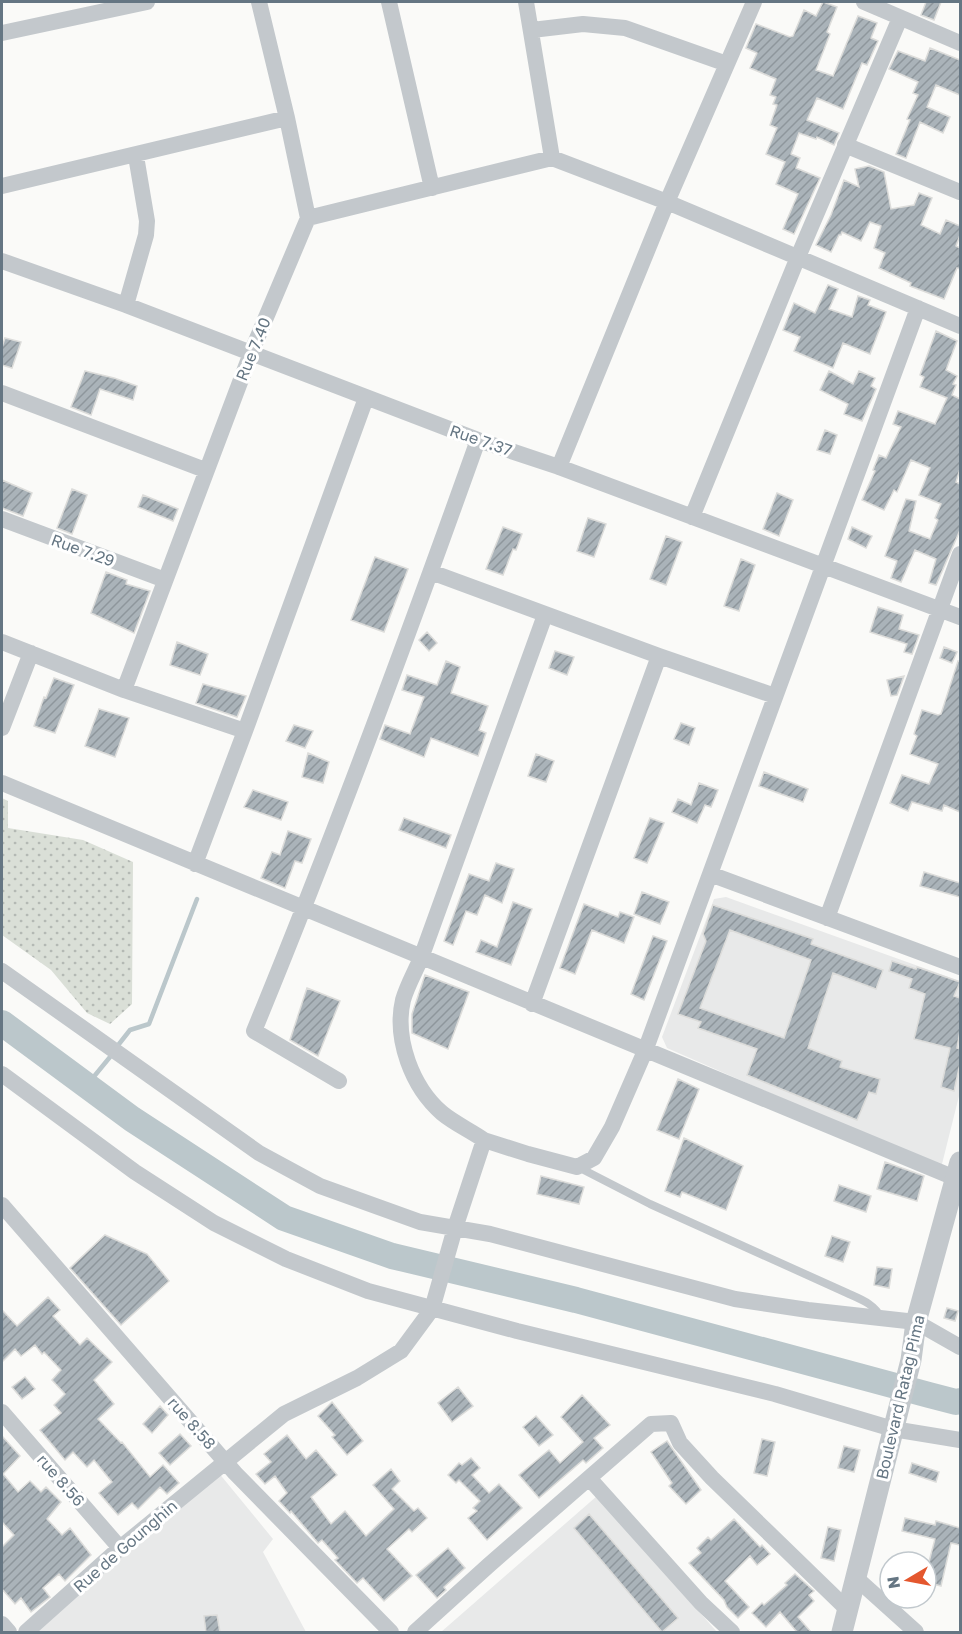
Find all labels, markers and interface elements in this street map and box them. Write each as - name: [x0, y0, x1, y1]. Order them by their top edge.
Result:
- street label: Rue 7.40: [231, 314, 275, 384]
- street label: Rue 7.37: [447, 420, 515, 460]
- street label: Rue 7.29: [49, 529, 117, 571]
- street label: Boulevard Ratag Pima: [871, 1313, 929, 1481]
- street label: rue 8.58: [164, 1393, 220, 1453]
- street label: rue 8.56: [33, 1450, 89, 1510]
- street label: Rue de Gounghin: [69, 1496, 181, 1596]
- north arrow: [878, 1550, 938, 1610]
- text: N: [882, 1575, 904, 1590]

